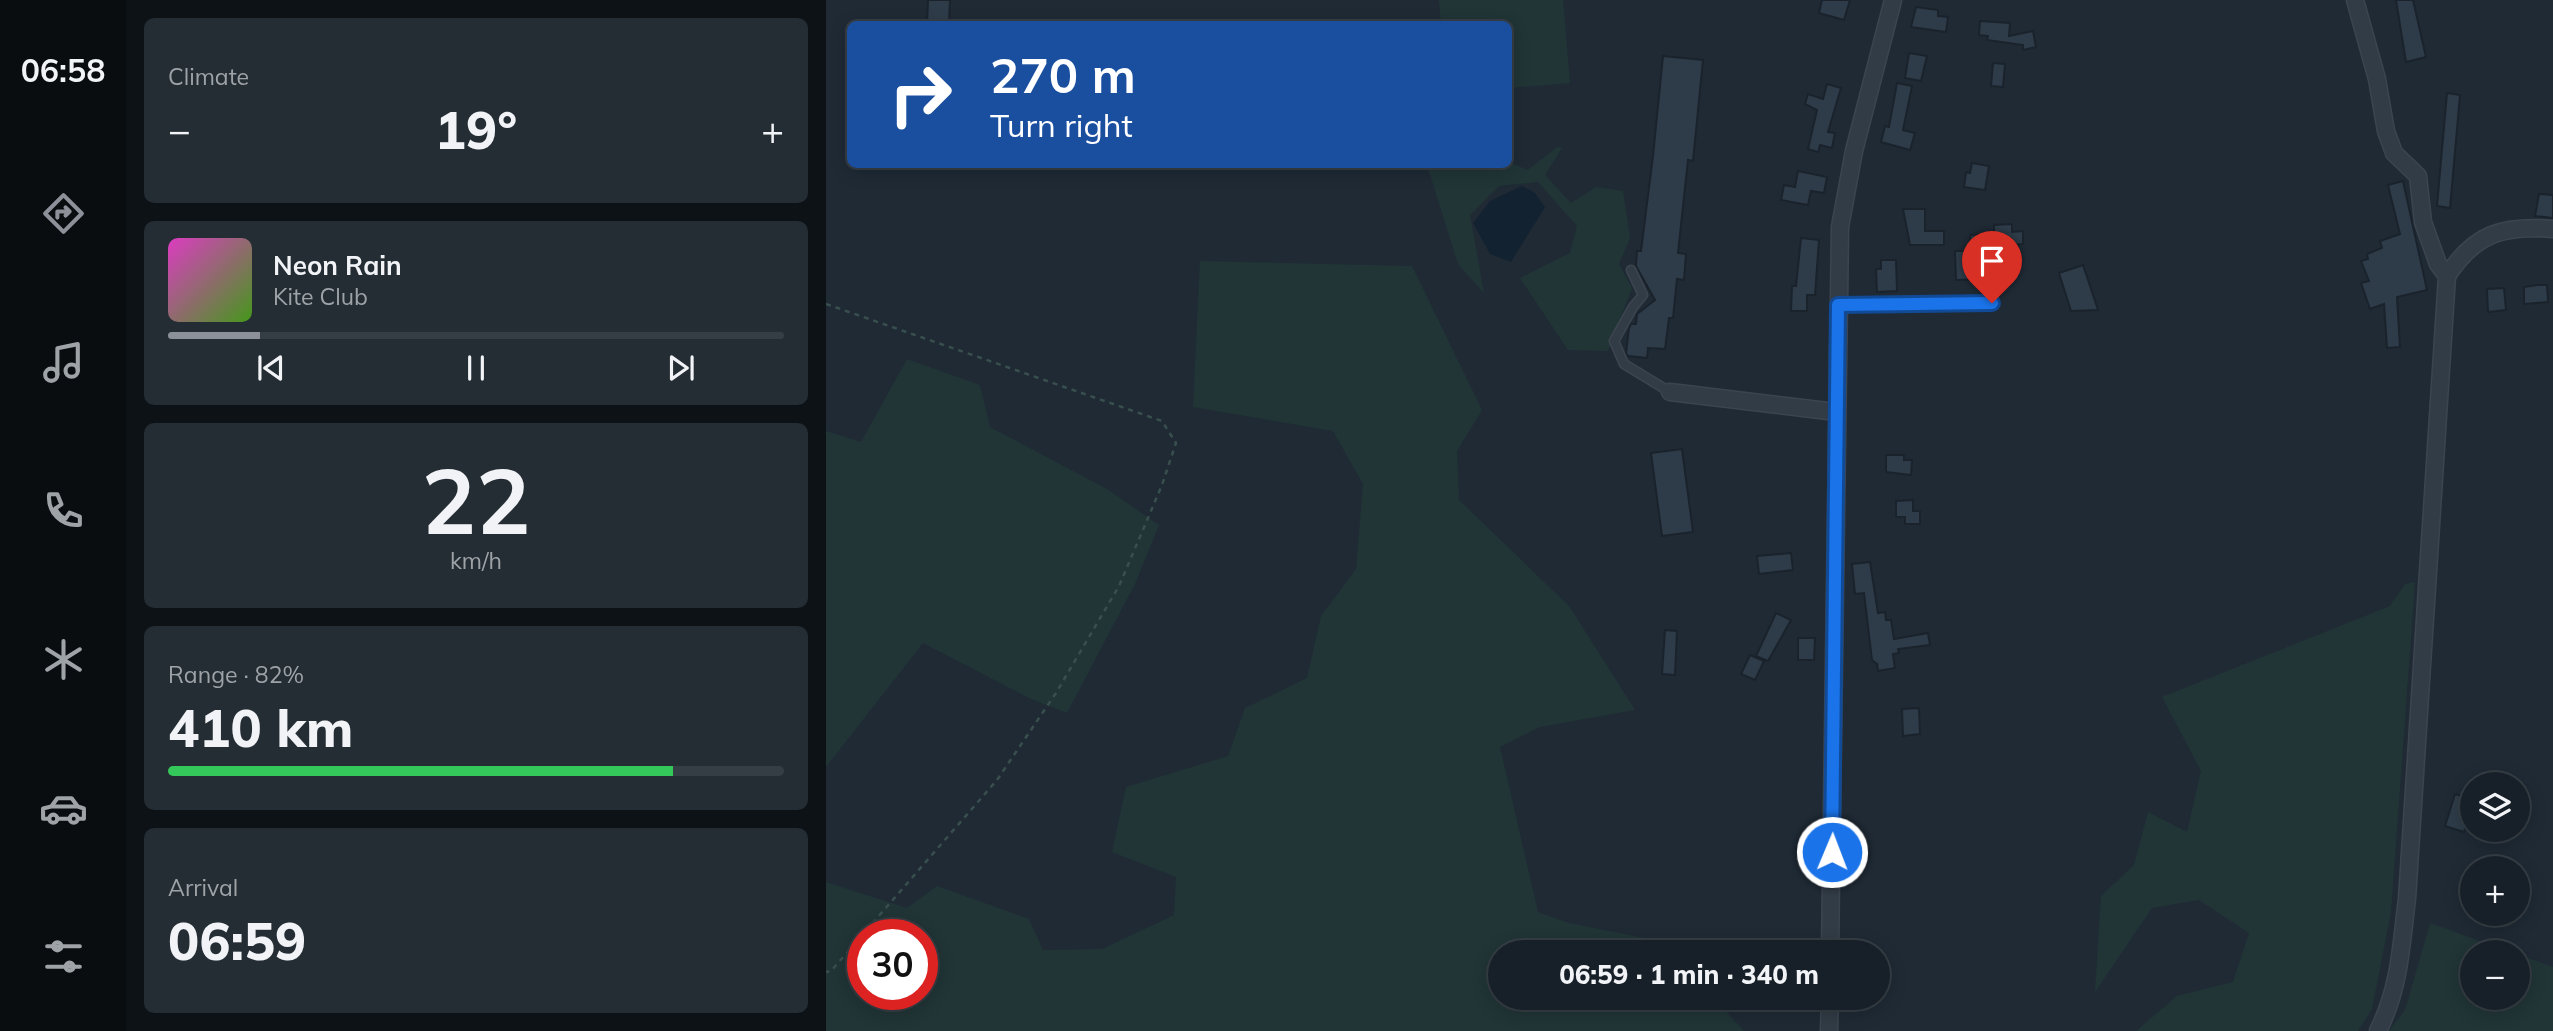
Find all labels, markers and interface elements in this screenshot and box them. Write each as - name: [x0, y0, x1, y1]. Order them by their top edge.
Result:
- text: 270 m: [990, 44, 1136, 105]
- icon: right: [875, 49, 966, 140]
- text: 06:58: [21, 50, 105, 90]
- text: Climate: [168, 62, 249, 91]
- text: 19°: [435, 97, 517, 162]
- text: Turn right: [990, 105, 1133, 145]
- text: −: [168, 106, 191, 154]
- text: +: [761, 106, 784, 154]
- icon: directions: [39, 189, 88, 238]
- pin: [1962, 231, 2022, 303]
- icon: arrive: [1973, 242, 2011, 280]
- text: Neon Rain: [273, 249, 402, 282]
- text: Kite Club: [273, 282, 368, 311]
- icon: music: [39, 338, 88, 387]
- icon: previous: [252, 349, 290, 387]
- icon: pause: [457, 349, 495, 387]
- icon: next: [662, 349, 700, 387]
- text: 22: [421, 443, 531, 557]
- icon: phone: [39, 486, 88, 535]
- text: km/h: [450, 546, 502, 575]
- icon: climate: [39, 635, 88, 684]
- text: Range · 82%: [168, 660, 304, 689]
- text: 410 km: [168, 695, 353, 760]
- map controls: [2460, 772, 2530, 1010]
- button: layers: [2460, 772, 2530, 842]
- icon: car: [39, 784, 88, 833]
- position arrow: [1795, 815, 1869, 889]
- button: +: [2460, 856, 2530, 926]
- text: Arrival: [168, 873, 238, 902]
- text: 06:59: [168, 908, 306, 973]
- speed limit sign: 30: [847, 919, 938, 1010]
- icon: filters: [39, 932, 88, 981]
- button: −: [2460, 940, 2530, 1010]
- text: 06:59 · 1 min · 340 m: [1559, 958, 1819, 991]

